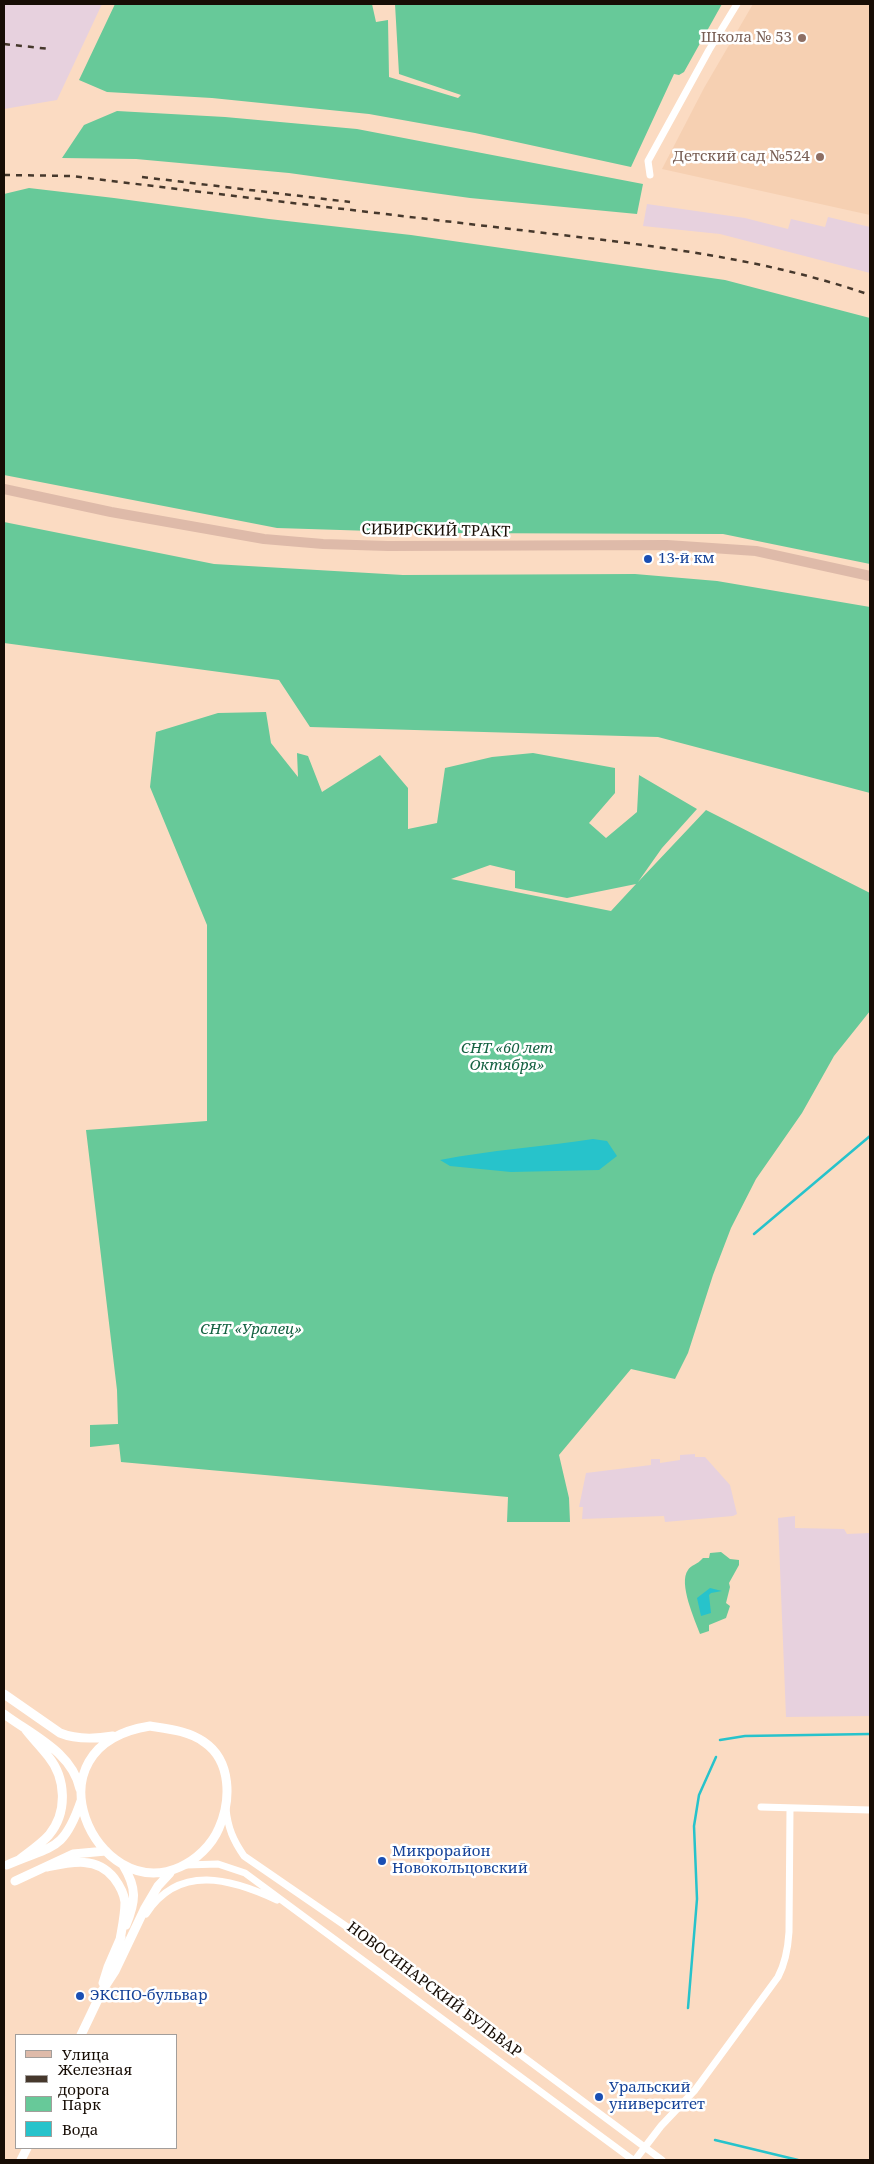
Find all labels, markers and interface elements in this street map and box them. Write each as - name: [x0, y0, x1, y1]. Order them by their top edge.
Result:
- place label: Школа № 53: [701, 29, 792, 47]
- marker: Школа № 53: [796, 32, 808, 44]
- place label: Детский сад №524: [673, 148, 810, 166]
- marker: Детский сад №524: [814, 151, 826, 163]
- street label: СИБИРСКИЙ ТРАКТ: [361, 521, 511, 541]
- place label: 13-й км: [658, 550, 715, 568]
- marker: 13-й км: [642, 553, 654, 565]
- park label: СНТ «60 лет Октября»: [461, 1040, 553, 1075]
- park label: СНТ «Уралец»: [200, 1321, 302, 1339]
- place label: Микрорайон Новокольцовский: [392, 1843, 528, 1878]
- marker: Микрорайон Новокольцовский: [376, 1855, 388, 1867]
- street label: НОВОСИНАРСКИЙ БУЛЬВАР: [343, 1918, 525, 2062]
- place label: ЭКСПО-бульвар: [90, 1987, 208, 2005]
- marker: ЭКСПО-бульвар: [74, 1990, 86, 2002]
- legend: [15, 2034, 178, 2149]
- text: Улица: [62, 2044, 110, 2064]
- text: Железная дорога: [58, 2059, 132, 2099]
- place label: Уральский университет: [609, 2079, 705, 2114]
- marker: Уральский университет: [593, 2091, 605, 2103]
- text: Парк: [62, 2094, 101, 2114]
- text: Вода: [62, 2119, 98, 2139]

